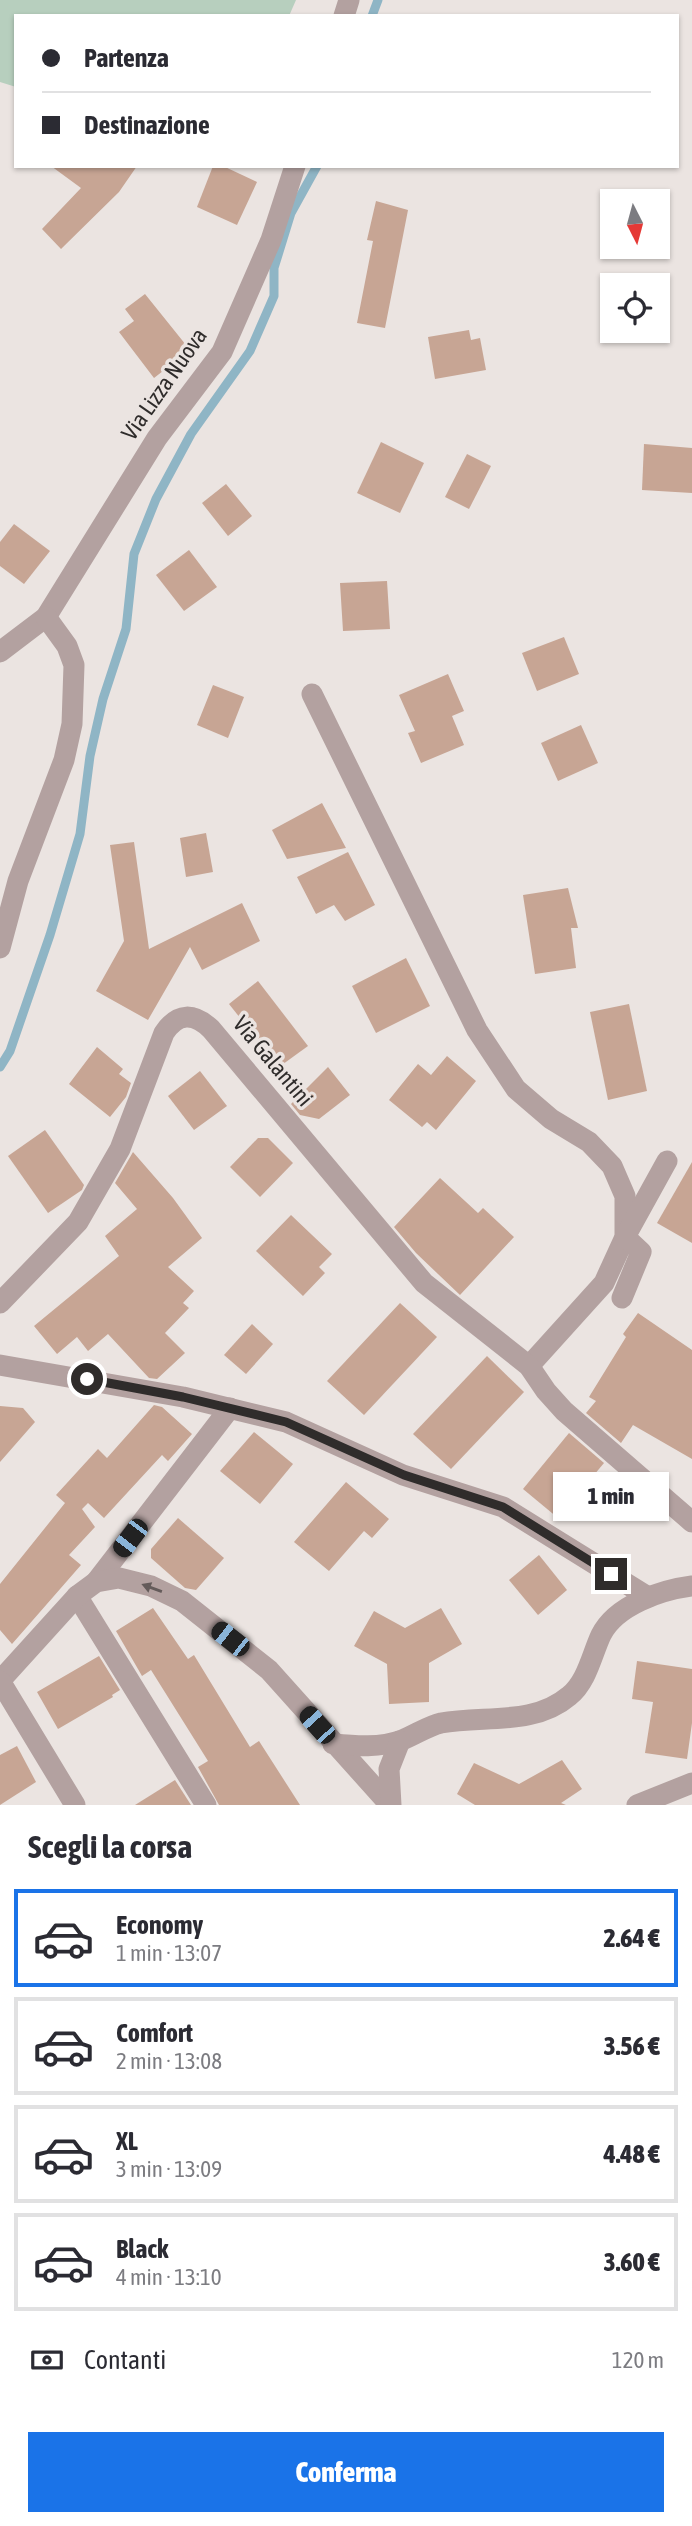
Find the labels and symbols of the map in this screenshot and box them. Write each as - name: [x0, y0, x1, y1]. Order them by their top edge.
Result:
- north arrow: [600, 189, 670, 259]
- street label: Via Lizza Nuova: [116, 323, 212, 445]
- street label: Via Galantini: [228, 1011, 318, 1111]
- route start: [71, 1363, 103, 1395]
- callout: 1 min: [553, 1472, 669, 1522]
- car: [109, 1515, 152, 1561]
- route end: [595, 1558, 627, 1590]
- one-way arrow: [142, 1582, 163, 1593]
- car: [207, 1618, 254, 1660]
- car: [296, 1702, 339, 1748]

